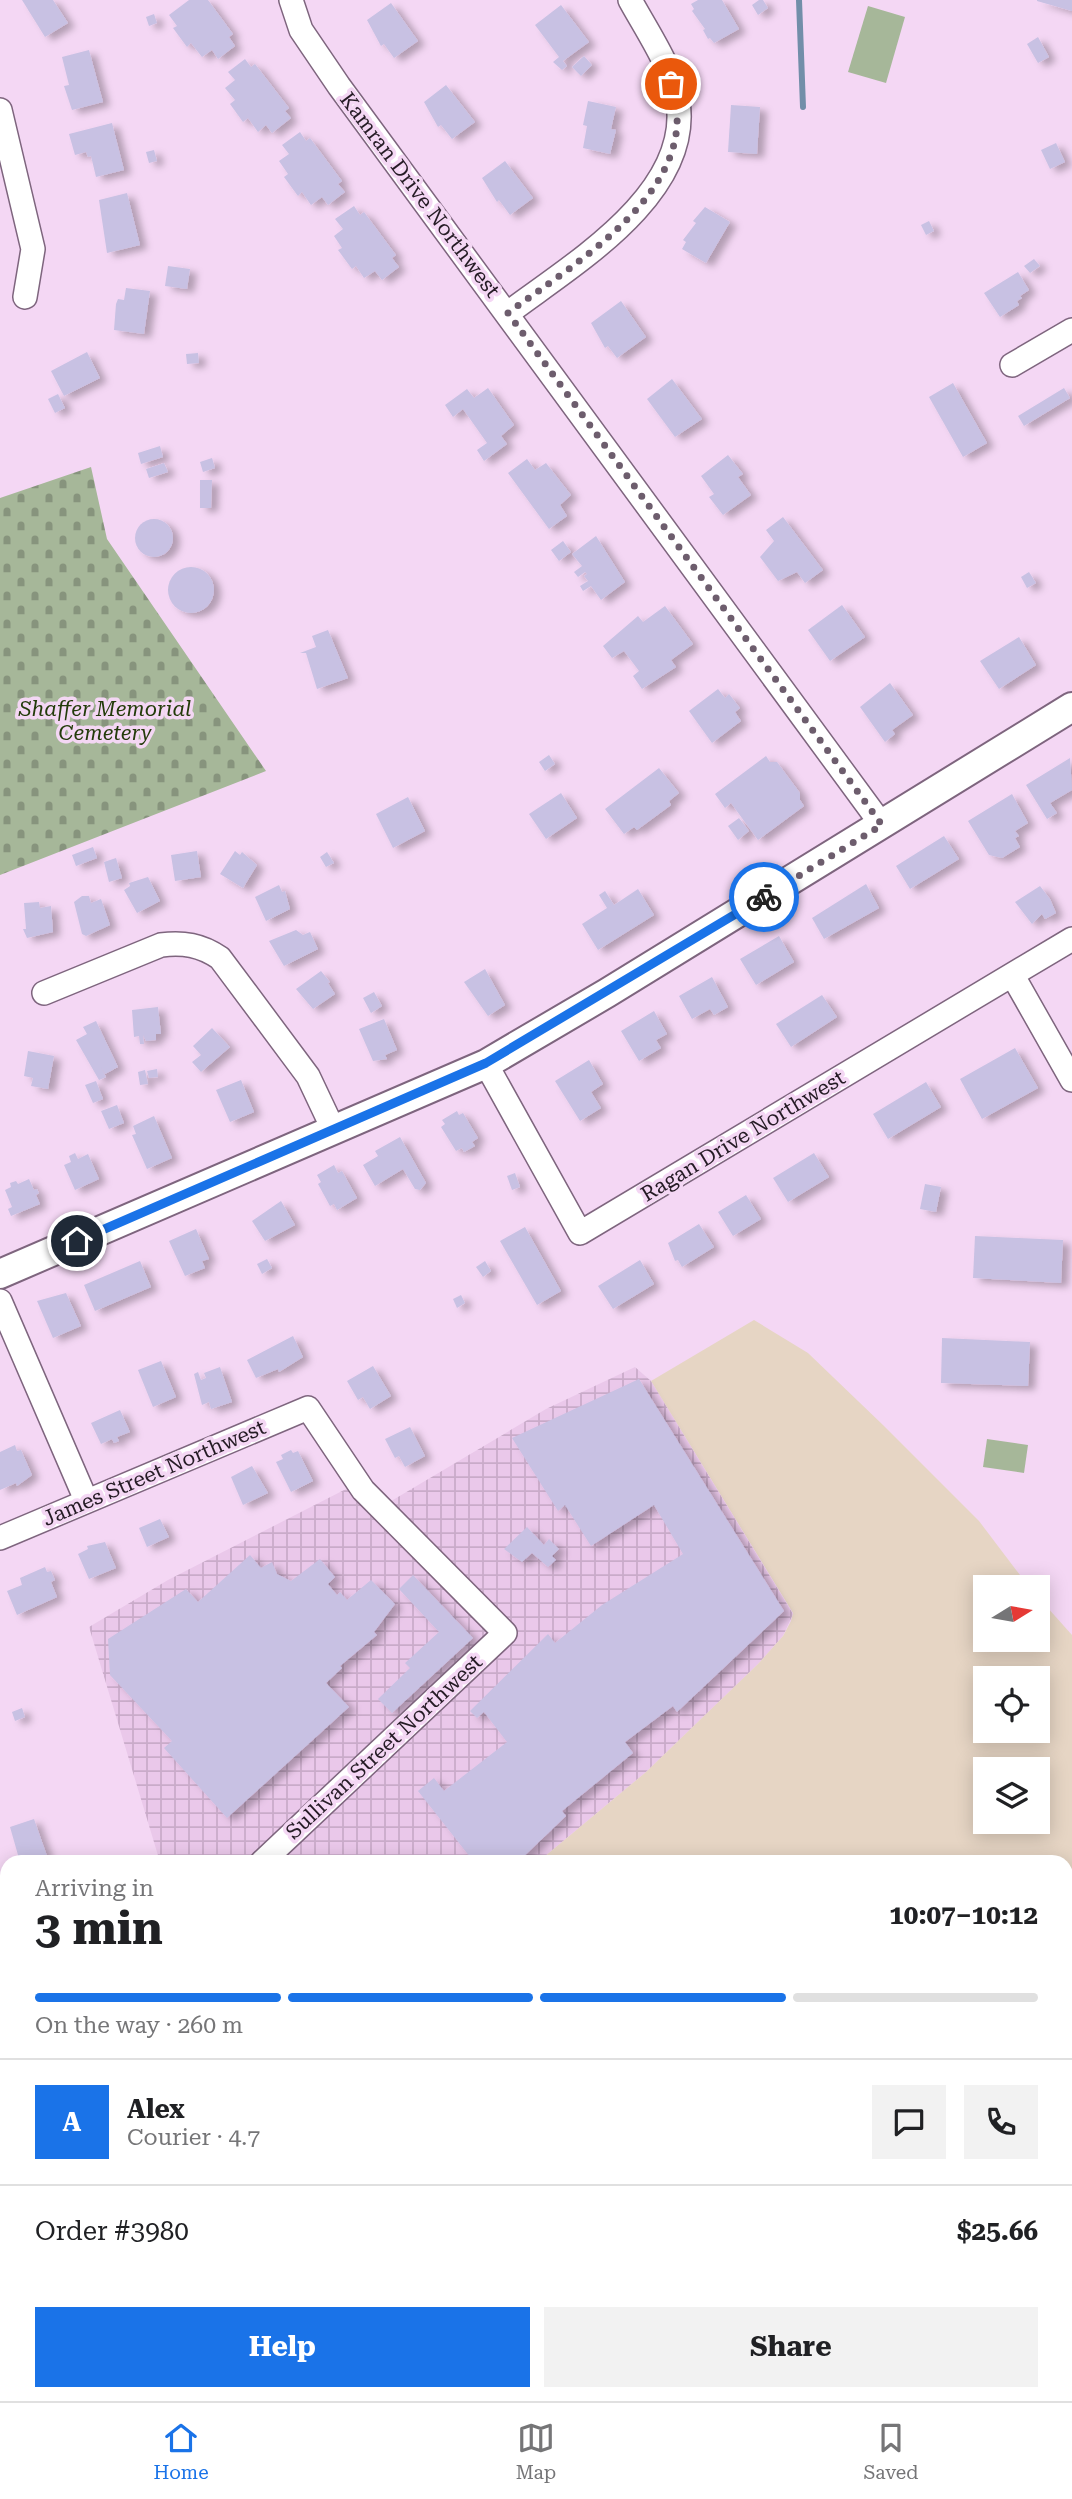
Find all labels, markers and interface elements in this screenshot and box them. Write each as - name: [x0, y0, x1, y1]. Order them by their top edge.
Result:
- pin: [641, 54, 701, 114]
- icon: bag: [652, 65, 690, 103]
- street label: Kamran Drive Northwest: [335, 88, 505, 302]
- park label: Shaffer Memorial Cemetery: [18, 697, 191, 745]
- courier: [729, 862, 799, 932]
- icon: bike: [745, 878, 783, 916]
- street label: Ragan Drive Northwest: [637, 1065, 849, 1206]
- pin: [47, 1211, 107, 1271]
- icon: home: [58, 1222, 96, 1260]
- street label: James Street Northwest: [39, 1415, 269, 1531]
- north arrow: [973, 1575, 1050, 1652]
- map controls: [973, 1575, 1050, 1834]
- street label: Sullivan Street Northwest: [281, 1650, 487, 1844]
- button: locate: [973, 1666, 1050, 1743]
- button: layers: [973, 1757, 1050, 1834]
- text: Arriving in: [35, 1875, 154, 1902]
- text: 10:07–10:12: [889, 1900, 1038, 1930]
- text: 3 min: [35, 1901, 163, 1955]
- text: On the way · 260 m: [35, 2012, 243, 2039]
- button: chat: [872, 2085, 946, 2159]
- button: phone: [964, 2085, 1038, 2159]
- text: Alex: [127, 2094, 185, 2124]
- text: A: [63, 2107, 81, 2137]
- text: Courier · 4.7: [127, 2124, 260, 2151]
- text: Order #3980: [35, 2216, 189, 2246]
- text: $25.66: [957, 2216, 1038, 2246]
- button: Help: [35, 2307, 530, 2387]
- button: Share: [544, 2307, 1038, 2387]
- tab: Home: [154, 2419, 209, 2484]
- tab: Map: [516, 2419, 556, 2484]
- tab: Saved: [863, 2419, 918, 2484]

